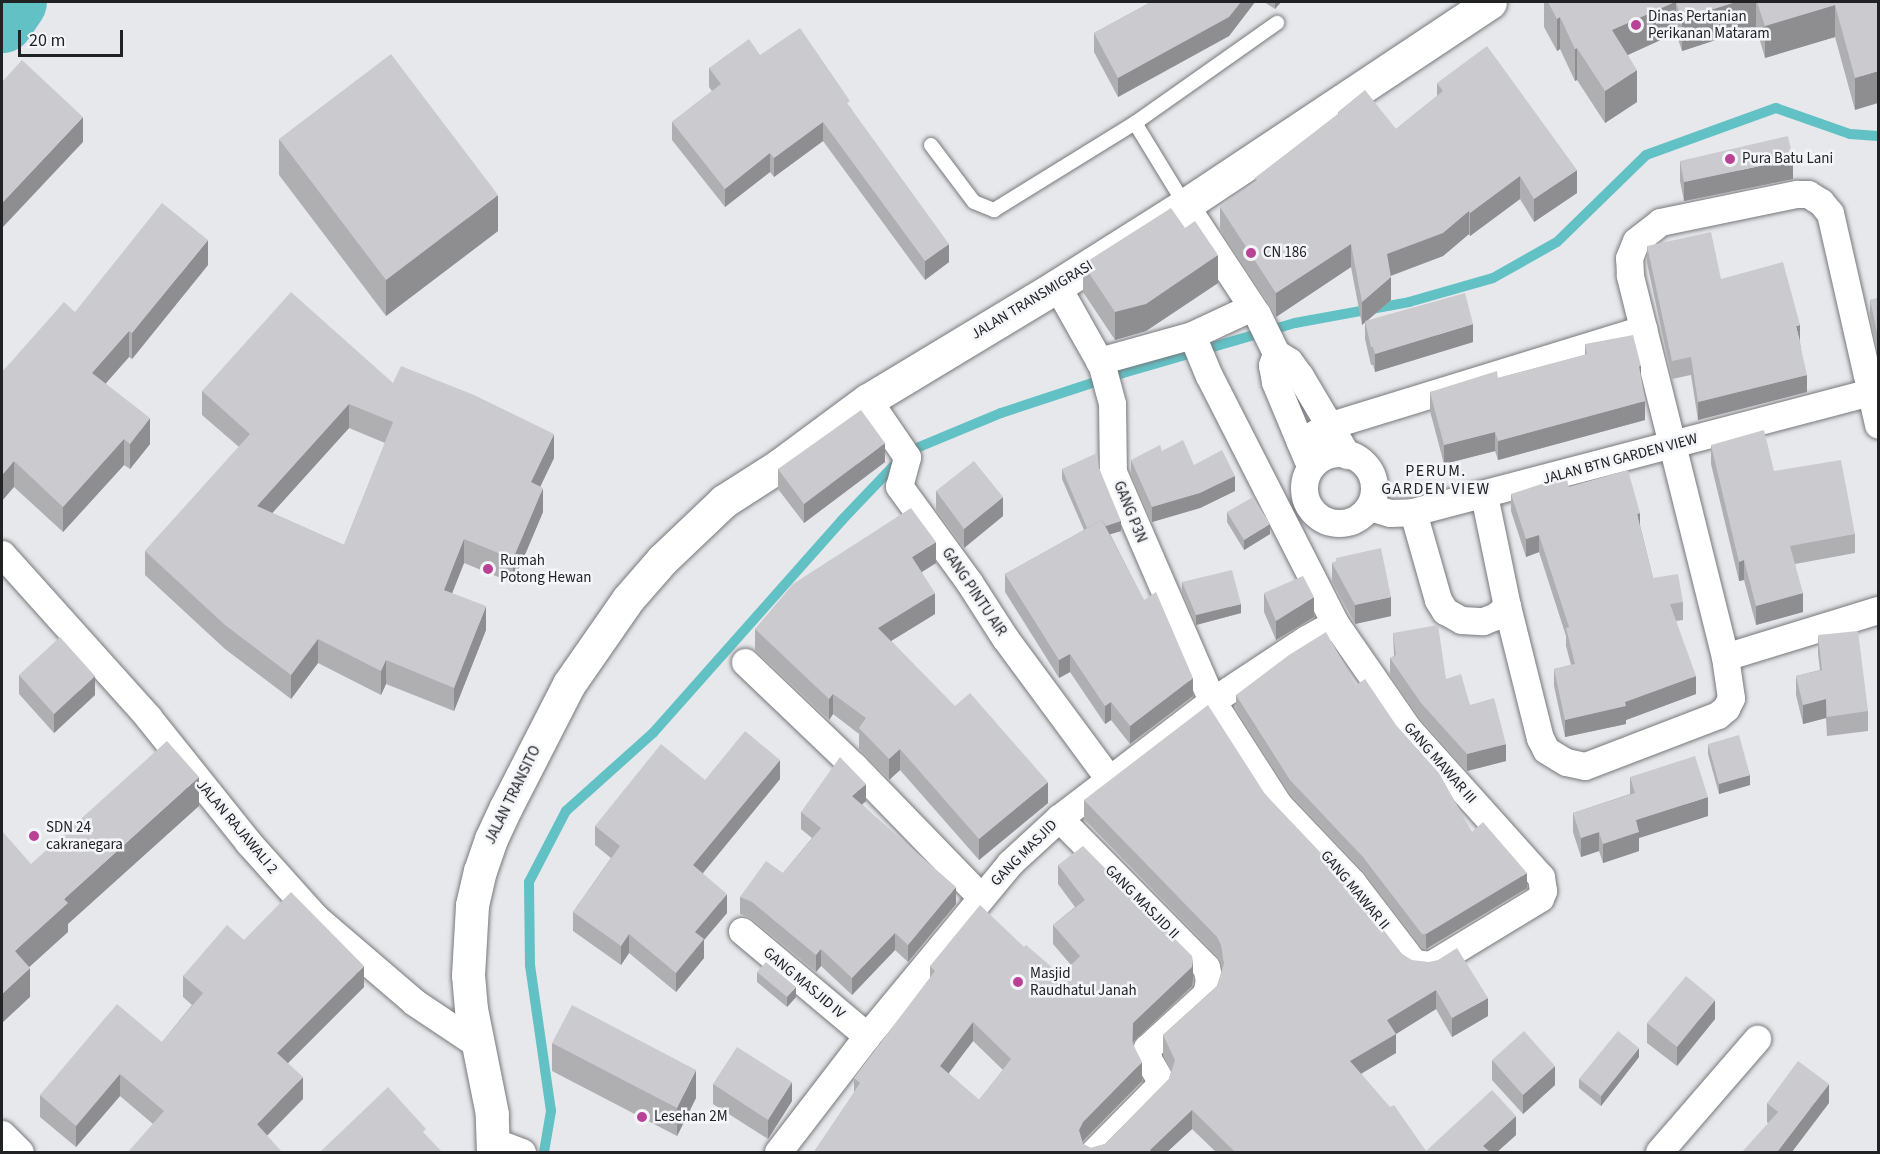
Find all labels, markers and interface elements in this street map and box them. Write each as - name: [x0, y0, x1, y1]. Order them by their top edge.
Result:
- place label: Dinas Pertanian Perikanan Mataram: [1648, 7, 1770, 42]
- scale bar: [21, 18, 126, 56]
- marker: Dinas Pertanian Perikanan Mataram: [1629, 18, 1643, 32]
- text: 20 m: [29, 28, 65, 53]
- place label: Pura Batu Lani: [1742, 150, 1833, 168]
- marker: Pura Batu Lani: [1723, 152, 1737, 166]
- place label: CN 186: [1263, 244, 1307, 262]
- marker: CN 186: [1244, 246, 1258, 260]
- street label: JALAN TRANSMIGRASI: [968, 257, 1096, 343]
- street label: JALAN BTN GARDEN VIEW: [1540, 430, 1700, 488]
- district label: PERUM. GARDEN VIEW: [1381, 461, 1491, 499]
- street label: GANG P3N: [1109, 479, 1151, 545]
- street label: GANG PINTU AIR: [938, 544, 1010, 640]
- place label: Rumah Potong Hewan: [500, 551, 591, 586]
- marker: Rumah Potong Hewan: [481, 562, 495, 576]
- street label: GANG MAWAR III: [1400, 719, 1480, 807]
- street label: JALAN TRANSITO: [481, 743, 545, 847]
- street label: JALAN RAJAWALI 2: [192, 776, 282, 878]
- street label: GANG MASJID: [987, 816, 1061, 890]
- place label: SDN 24 cakranegara: [46, 818, 123, 853]
- marker: SDN 24 cakranegara: [27, 829, 41, 843]
- street label: GANG MAWAR II: [1317, 847, 1393, 933]
- street label: GANG MASJID II: [1101, 861, 1183, 943]
- street label: GANG MASJID IV: [759, 944, 849, 1022]
- place label: Masjid Raudhatul Janah: [1030, 964, 1137, 999]
- marker: Masjid Raudhatul Janah: [1011, 975, 1025, 989]
- place label: Lesehan 2M: [654, 1108, 728, 1126]
- marker: Lesehan 2M: [635, 1110, 649, 1124]

